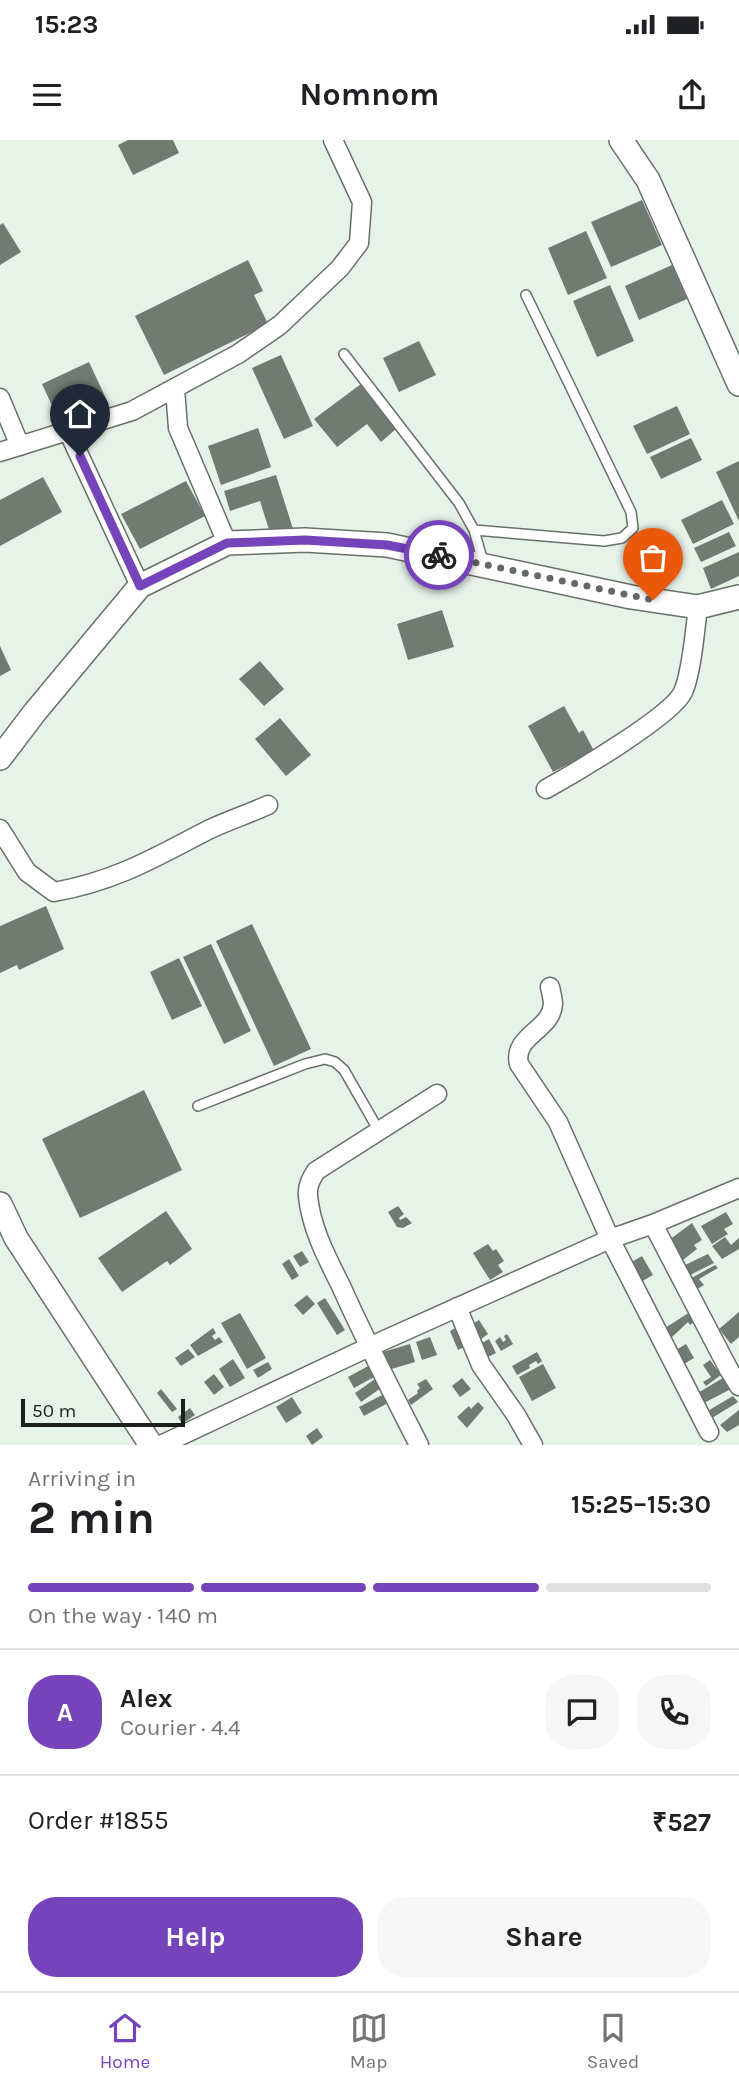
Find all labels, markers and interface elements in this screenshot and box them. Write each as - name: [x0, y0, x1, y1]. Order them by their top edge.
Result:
- text: 15:23: [35, 9, 98, 40]
- icon: menu: [28, 76, 66, 114]
- text: Nomnom: [300, 76, 439, 113]
- icon: share: [673, 76, 711, 114]
- pin: [50, 384, 110, 456]
- icon: home: [61, 395, 99, 433]
- courier: [404, 520, 474, 590]
- pin: [623, 528, 683, 600]
- icon: bike: [420, 536, 458, 574]
- icon: bag: [634, 539, 672, 577]
- scale bar: [21, 1396, 186, 1428]
- text: 50 m: [32, 1400, 76, 1422]
- text: Arriving in: [28, 1465, 136, 1492]
- text: 15:25–15:30: [571, 1489, 711, 1520]
- text: 2 min: [28, 1491, 155, 1545]
- text: On the way · 140 m: [28, 1602, 218, 1629]
- button: chat: [545, 1675, 619, 1749]
- button: phone: [637, 1675, 711, 1749]
- text: Alex: [120, 1683, 172, 1714]
- text: A: [57, 1697, 73, 1728]
- text: Courier · 4.4: [120, 1714, 241, 1741]
- text: Order #1855: [28, 1805, 169, 1836]
- text: ₹527: [652, 1807, 711, 1838]
- button: Help: [28, 1897, 363, 1977]
- button: Share: [377, 1897, 711, 1977]
- tab: Home: [100, 2009, 150, 2073]
- tab: Map: [350, 2009, 388, 2073]
- tab: Saved: [587, 2009, 639, 2073]

